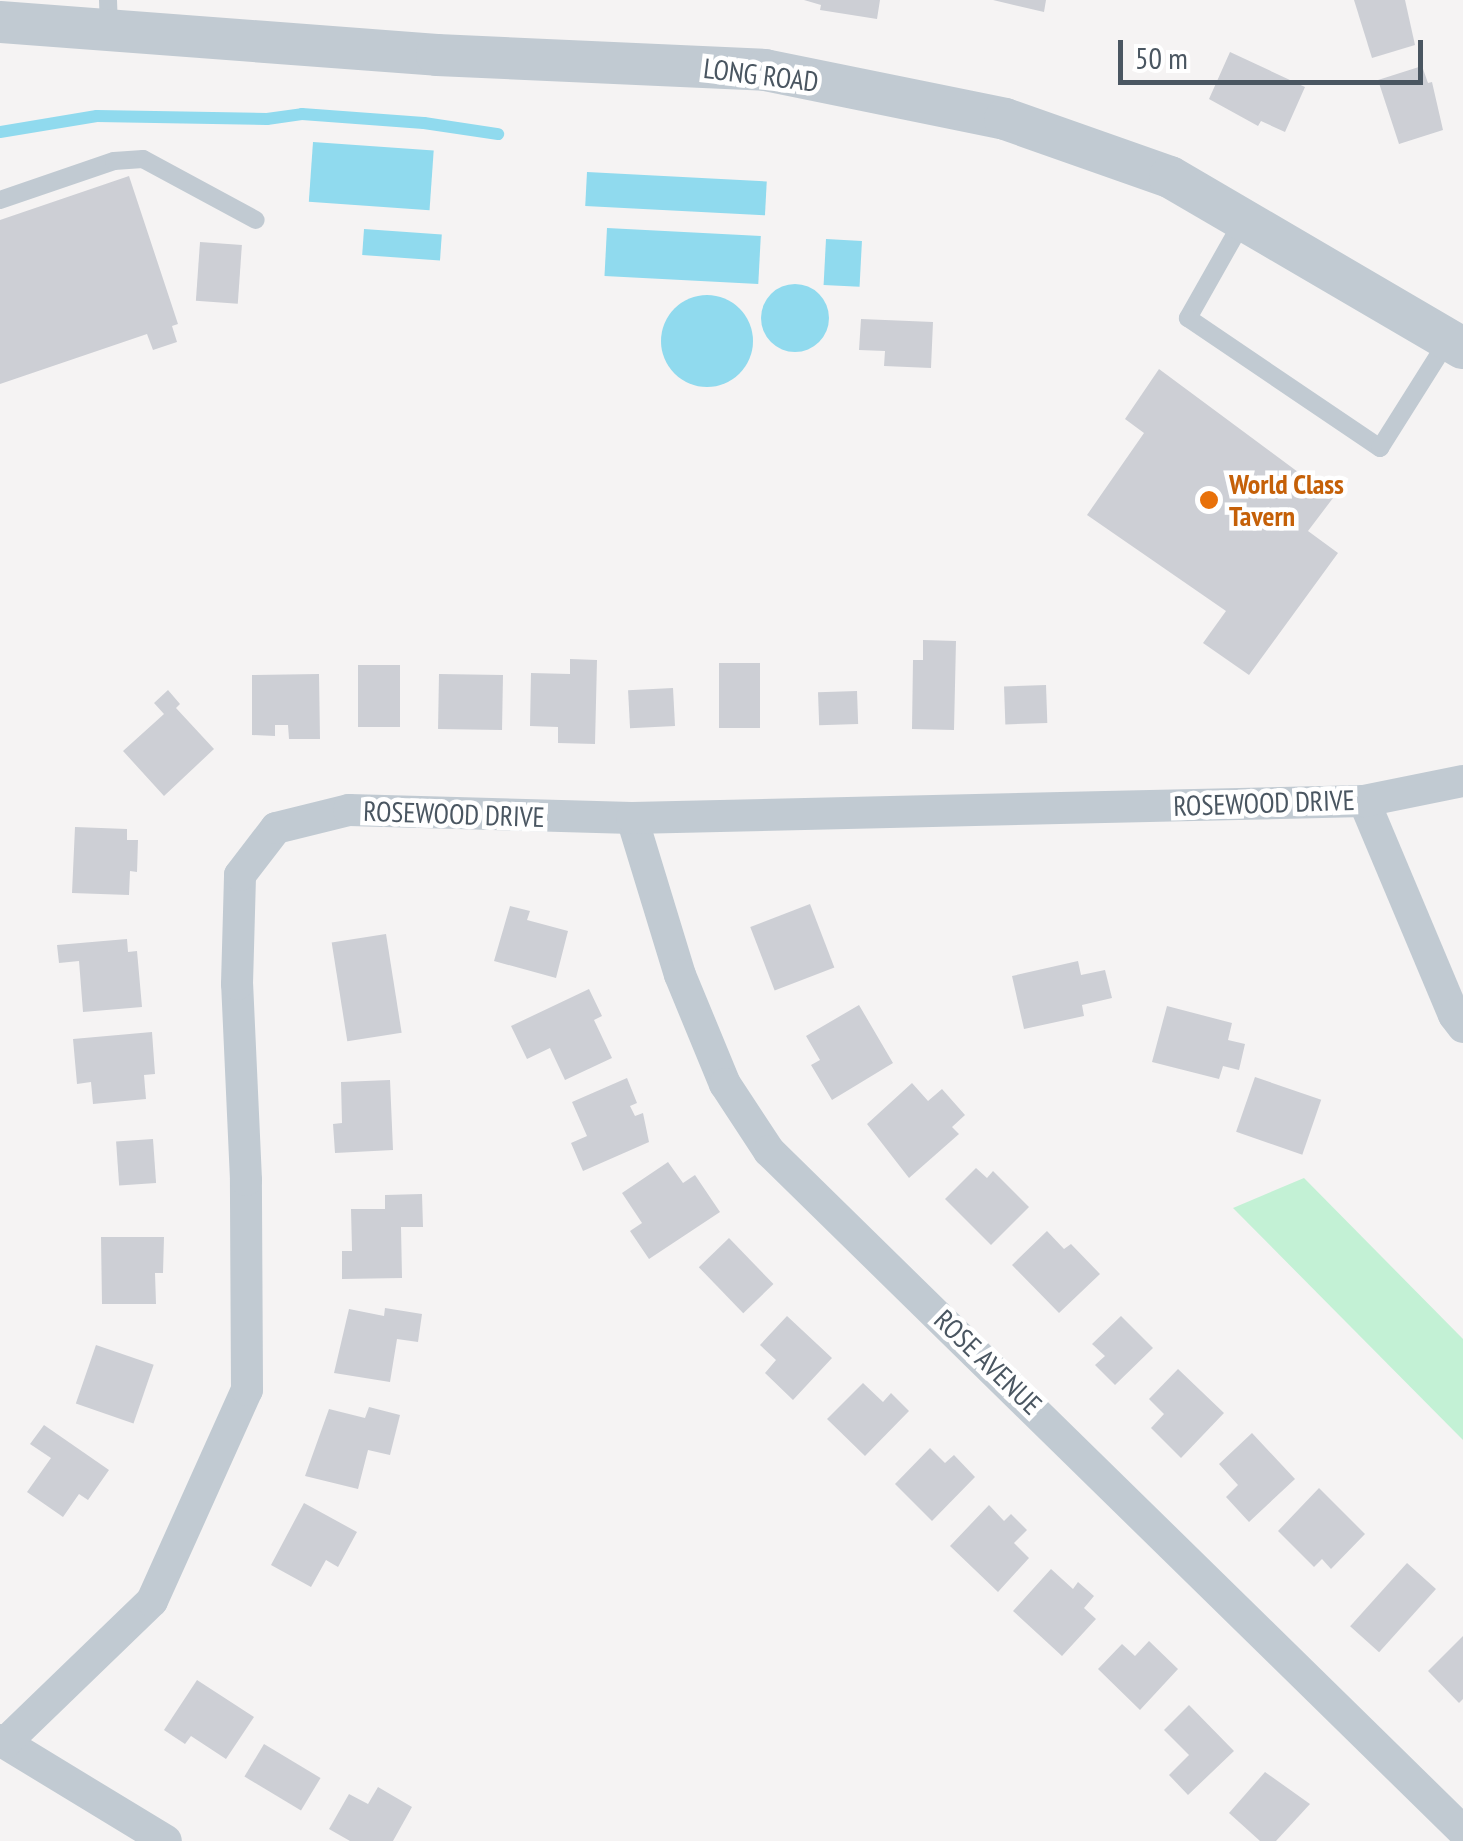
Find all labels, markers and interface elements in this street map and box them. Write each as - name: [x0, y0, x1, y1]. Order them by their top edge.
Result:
- scale bar: [1123, 20, 1428, 82]
- text: 50 m: [1135, 38, 1188, 77]
- street label: LONG ROAD: [702, 51, 820, 99]
- place label: World Class Tavern: [1229, 467, 1344, 533]
- marker: World Class Tavern: [1198, 489, 1220, 511]
- street label: ROSEWOOD DRIVE: [1173, 783, 1355, 823]
- street label: ROSEWOOD DRIVE: [363, 794, 545, 834]
- street label: ROSE AVENUE: [927, 1302, 1049, 1422]

